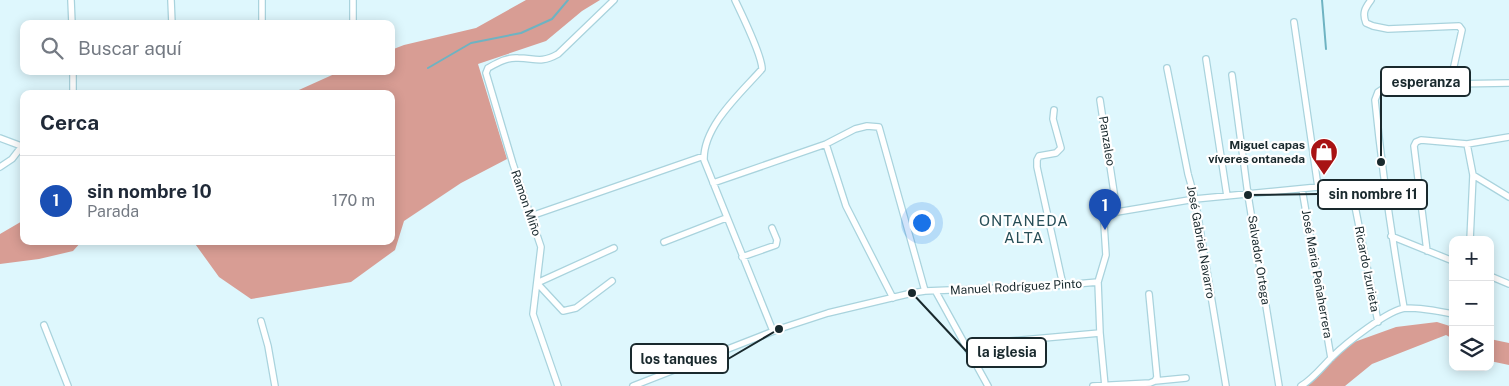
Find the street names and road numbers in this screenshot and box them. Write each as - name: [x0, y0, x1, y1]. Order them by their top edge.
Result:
- street label: Panzaleo: [1096, 115, 1118, 167]
- street label: Ramon Miño: [508, 168, 544, 238]
- street label: José Gabriel Navarro: [1184, 184, 1218, 300]
- street label: José Maria Peñaherrera: [1299, 209, 1335, 339]
- street label: Salvador Ortega: [1245, 214, 1273, 306]
- street label: Ricardo Izurieta: [1352, 225, 1382, 313]
- street label: Manuel Rodríguez Pinto: [950, 277, 1083, 297]

